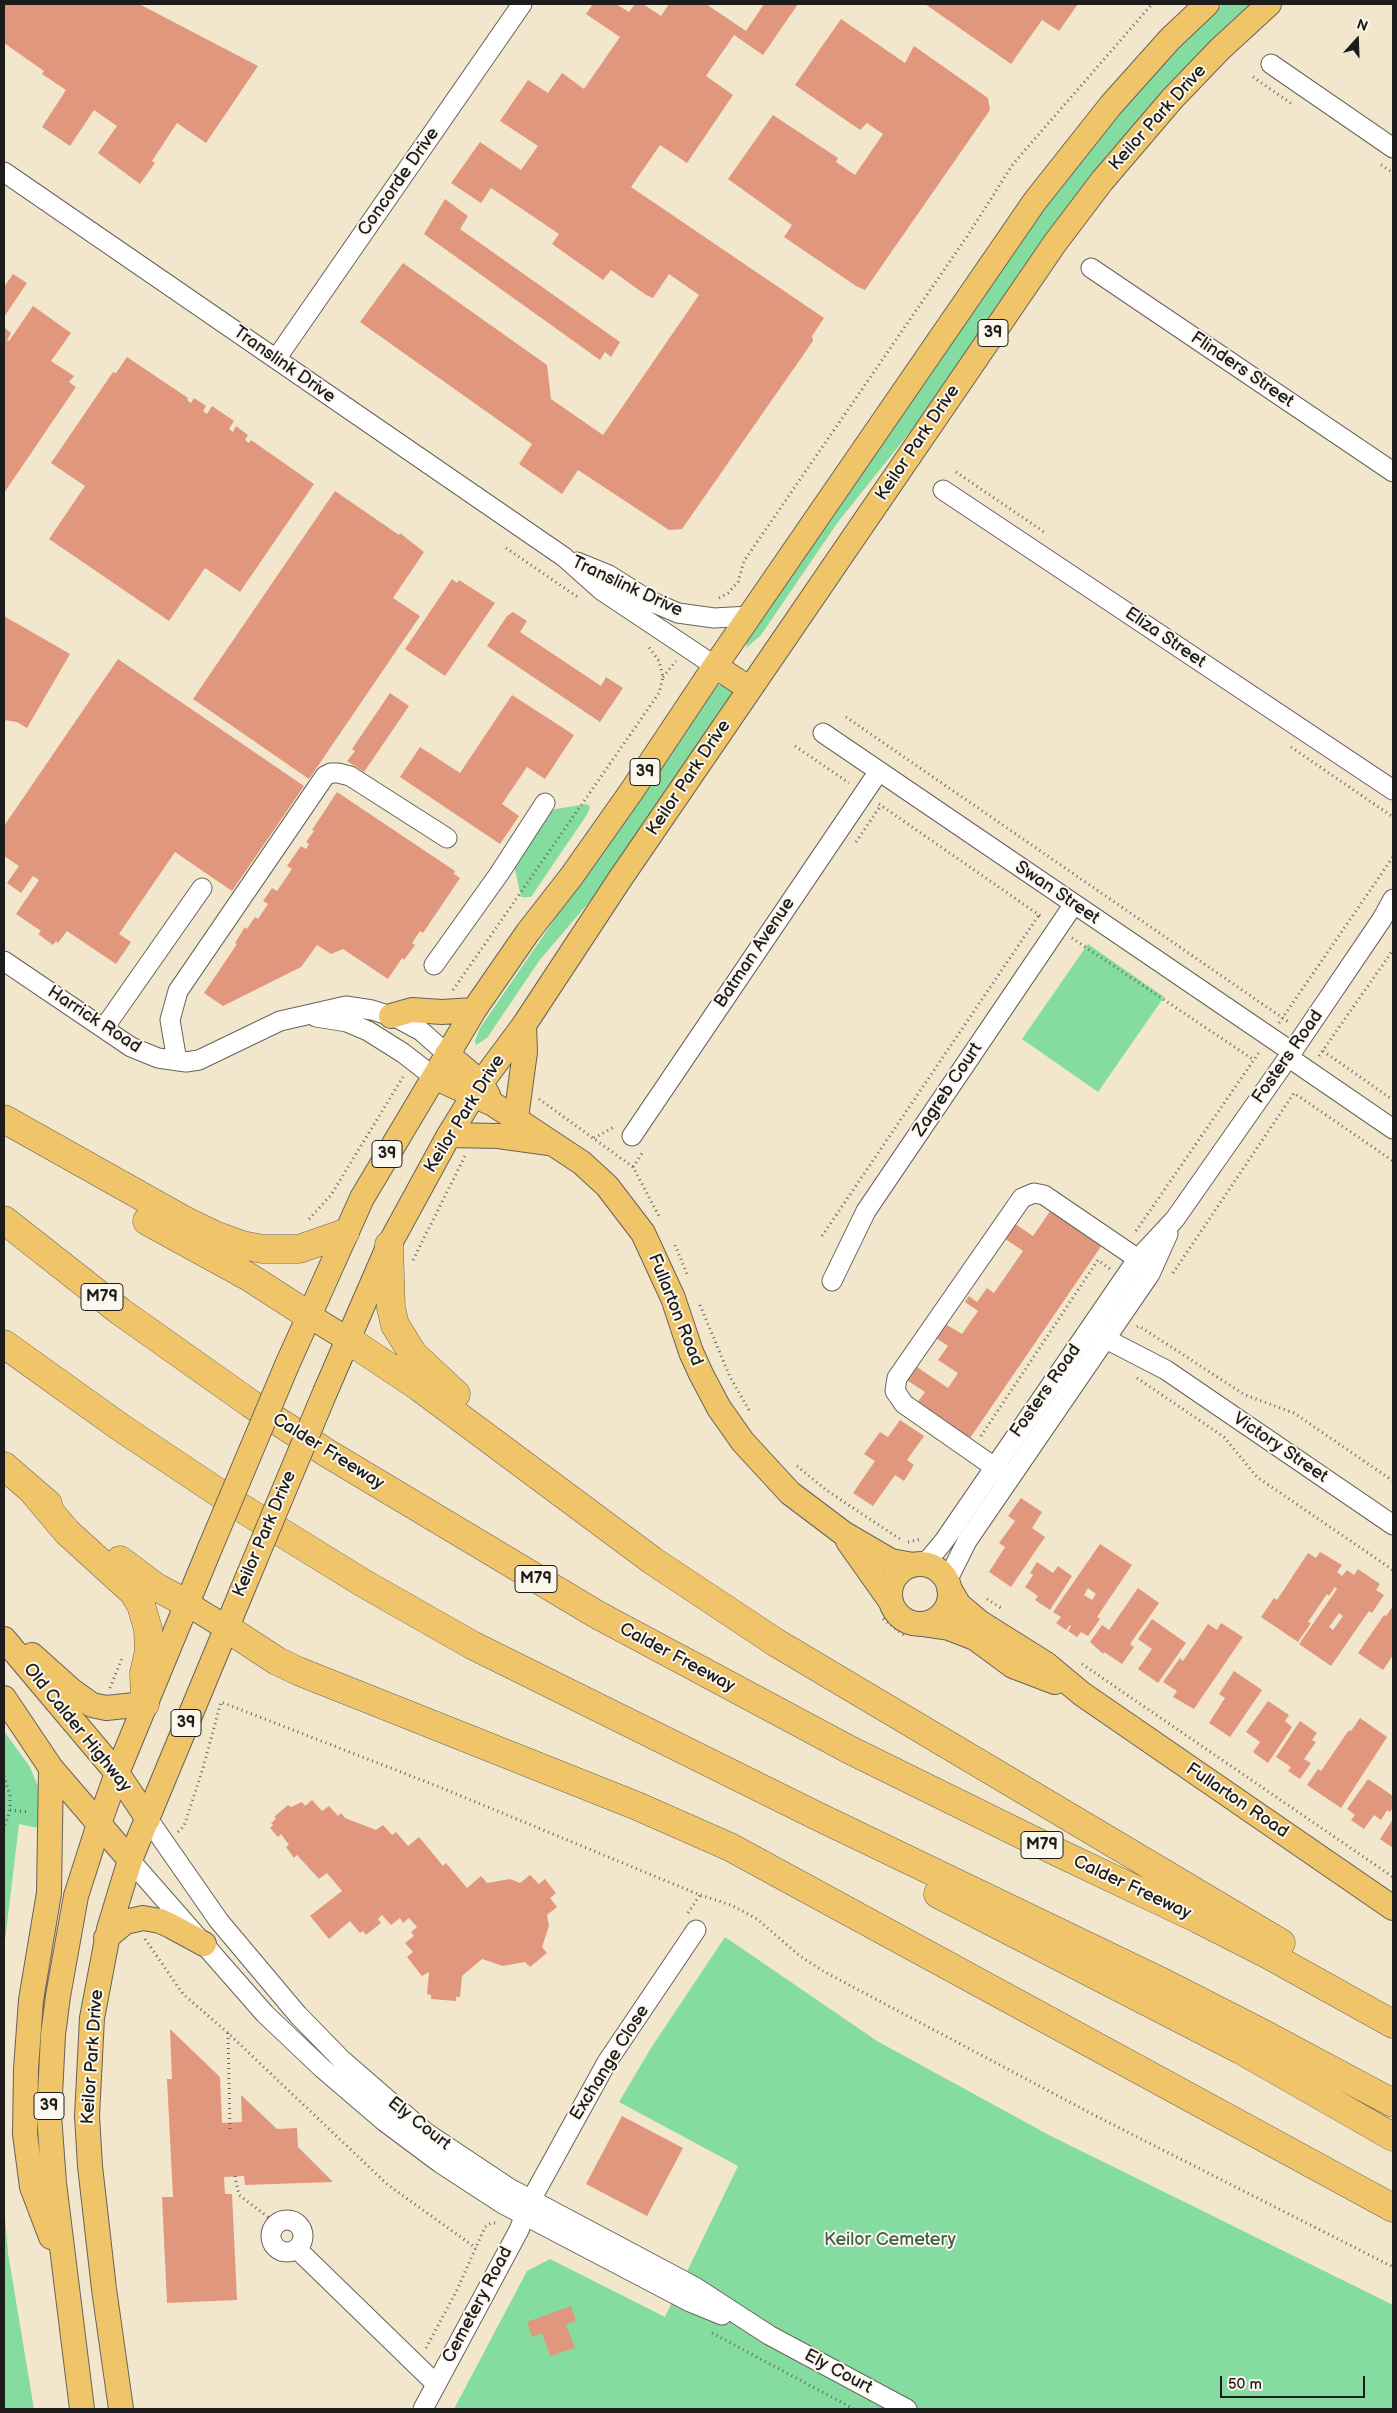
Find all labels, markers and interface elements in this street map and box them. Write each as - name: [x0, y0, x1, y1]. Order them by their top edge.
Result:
- north arrow: [1332, 15, 1382, 65]
- text: N: [1354, 16, 1370, 35]
- street label: Keilor Park Drive: [1105, 61, 1211, 175]
- street label: Concorde Drive: [354, 124, 444, 240]
- road number: 39: [978, 319, 1008, 346]
- street label: Translink Drive: [229, 322, 339, 408]
- street label: Flinders Street: [1186, 328, 1298, 412]
- street label: Keilor Park Drive: [871, 381, 965, 505]
- street label: Translink Drive: [568, 552, 686, 622]
- street label: Eliza Street: [1120, 603, 1210, 673]
- street label: Keilor Park Drive: [642, 716, 736, 840]
- road number: 39: [630, 759, 660, 786]
- street label: Swan Street: [1011, 857, 1103, 929]
- street label: Batman Avenue: [710, 894, 800, 1012]
- street label: Harrick Road: [43, 982, 145, 1058]
- street label: Fosters Road: [1248, 1006, 1328, 1108]
- street label: Zagreb Court: [909, 1039, 987, 1141]
- street label: Keilor Park Drive: [420, 1051, 510, 1177]
- road number: 39: [372, 1140, 402, 1168]
- street label: Fullarton Road: [643, 1251, 707, 1369]
- road number: M79: [81, 1284, 123, 1310]
- street label: Fosters Road: [1006, 1340, 1086, 1442]
- street label: Victory Street: [1228, 1408, 1332, 1488]
- street label: Calder Freeway: [268, 1409, 388, 1495]
- street label: Keilor Park Drive: [229, 1468, 301, 1600]
- road number: M79: [515, 1566, 557, 1592]
- street label: Calder Freeway: [616, 1618, 738, 1698]
- street label: Old Calder Highway: [18, 1659, 136, 1797]
- road number: 39: [171, 1710, 201, 1736]
- street label: Fullarton Road: [1182, 1759, 1292, 1843]
- road number: M79: [1021, 1832, 1063, 1858]
- street label: Calder Freeway: [1070, 1851, 1194, 1925]
- street label: Keilor Park Drive: [78, 1989, 108, 2125]
- street label: Exchange Close: [566, 2001, 654, 2125]
- road number: 39: [34, 2092, 64, 2120]
- street label: Ely Court: [383, 2093, 455, 2155]
- park label: Keilor Cemetery: [824, 2229, 956, 2251]
- street label: Cemetery Road: [438, 2243, 518, 2367]
- street label: Ely Court: [800, 2345, 876, 2399]
- scale bar: [1222, 2366, 1367, 2398]
- text: 50 m: [1228, 2375, 1262, 2394]

